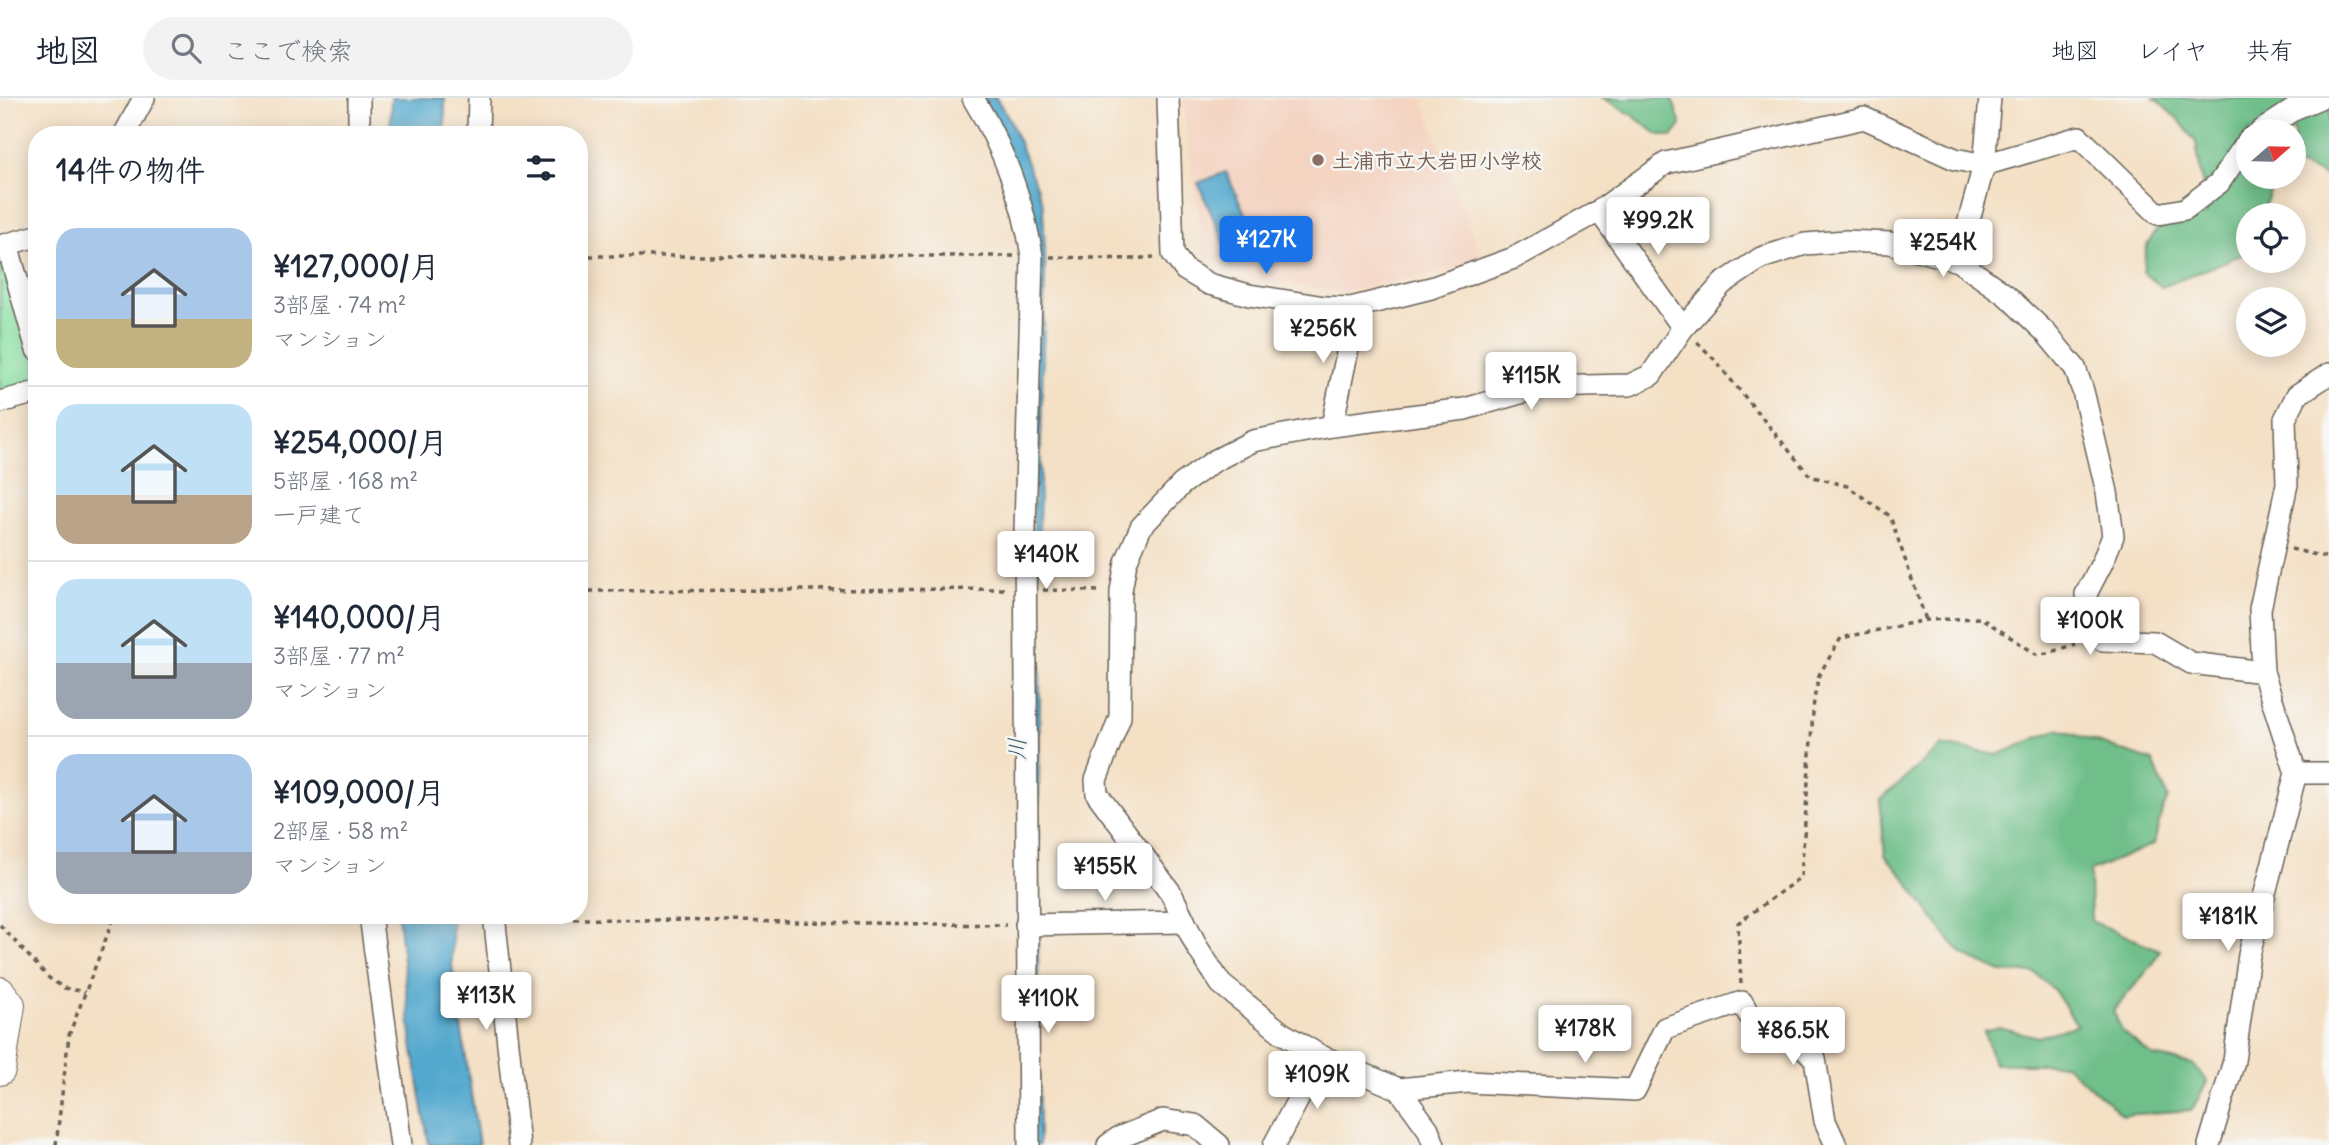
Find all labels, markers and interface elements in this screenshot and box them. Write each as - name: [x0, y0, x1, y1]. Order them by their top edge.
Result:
- search box: [143, 17, 633, 80]
- text: 地図: [35, 29, 101, 71]
- icon: search: [167, 29, 205, 67]
- text: ここで検索: [223, 34, 353, 67]
- text: 地図: [2051, 35, 2099, 65]
- text: レイヤ: [2137, 35, 2208, 65]
- text: 共有: [2246, 35, 2294, 65]
- north arrow: [2236, 119, 2306, 189]
- map controls: [2236, 119, 2306, 357]
- place label: 土浦市立大岩田小学校: [1332, 147, 1542, 174]
- icon: filters: [522, 149, 560, 187]
- text: 14件の物件: [56, 151, 205, 189]
- marker: 土浦市立大岩田小学校: [1310, 152, 1326, 168]
- pin: ¥99.2K: [1601, 198, 1715, 257]
- button: locate: [2236, 203, 2306, 273]
- text: ¥99.2K: [1622, 205, 1694, 234]
- pin: ¥127K: [1217, 216, 1315, 276]
- pin: ¥254K: [1894, 220, 1992, 279]
- text: ¥127K: [1236, 224, 1296, 253]
- text: ¥254K: [1910, 227, 1976, 256]
- text: ¥127,000/月: [273, 247, 440, 285]
- icon: home: [112, 256, 196, 340]
- button: layers: [2236, 287, 2306, 357]
- text: 3部屋 · 74 m²: [273, 290, 406, 319]
- pin: ¥256K: [1274, 306, 1372, 365]
- text: ¥256K: [1290, 313, 1356, 342]
- text: マンション: [273, 324, 387, 353]
- pin: ¥115K: [1482, 352, 1580, 412]
- text: ¥115K: [1501, 360, 1561, 389]
- text: ¥254,000/月: [273, 423, 448, 461]
- icon: home: [112, 432, 196, 516]
- text: 5部屋 · 168 m²: [273, 466, 418, 495]
- text: 一戸建て: [273, 500, 365, 529]
- pin: ¥140K: [997, 532, 1095, 591]
- text: ¥140K: [1013, 539, 1079, 568]
- text: ¥140,000/月: [273, 598, 446, 636]
- pin: ¥100K: [2041, 598, 2139, 657]
- text: ¥100K: [2056, 605, 2124, 634]
- icon: home: [112, 607, 196, 691]
- text: 3部屋 · 77 m²: [273, 641, 405, 670]
- text: マンション: [273, 675, 387, 704]
- water label: 川: [1002, 738, 1031, 761]
- text: ¥109,000/月: [273, 773, 445, 811]
- icon: home: [112, 782, 196, 866]
- text: 2部屋 · 58 m²: [273, 816, 408, 845]
- pin: ¥155K: [1056, 844, 1154, 903]
- text: マンション: [273, 850, 387, 879]
- text: ¥155K: [1073, 851, 1137, 880]
- pin: ¥181K: [2179, 894, 2277, 953]
- text: ¥181K: [2198, 901, 2258, 930]
- pin: ¥113K: [437, 972, 535, 1032]
- pin: ¥110K: [999, 976, 1097, 1035]
- text: ¥113K: [457, 980, 516, 1009]
- text: ¥110K: [1017, 983, 1079, 1012]
- pin: ¥178K: [1536, 1006, 1634, 1065]
- pin: ¥86.5K: [1736, 1007, 1850, 1067]
- text: ¥178K: [1554, 1013, 1616, 1042]
- text: ¥86.5K: [1757, 1015, 1829, 1044]
- pin: ¥109K: [1268, 1052, 1366, 1111]
- text: ¥109K: [1284, 1059, 1350, 1088]

